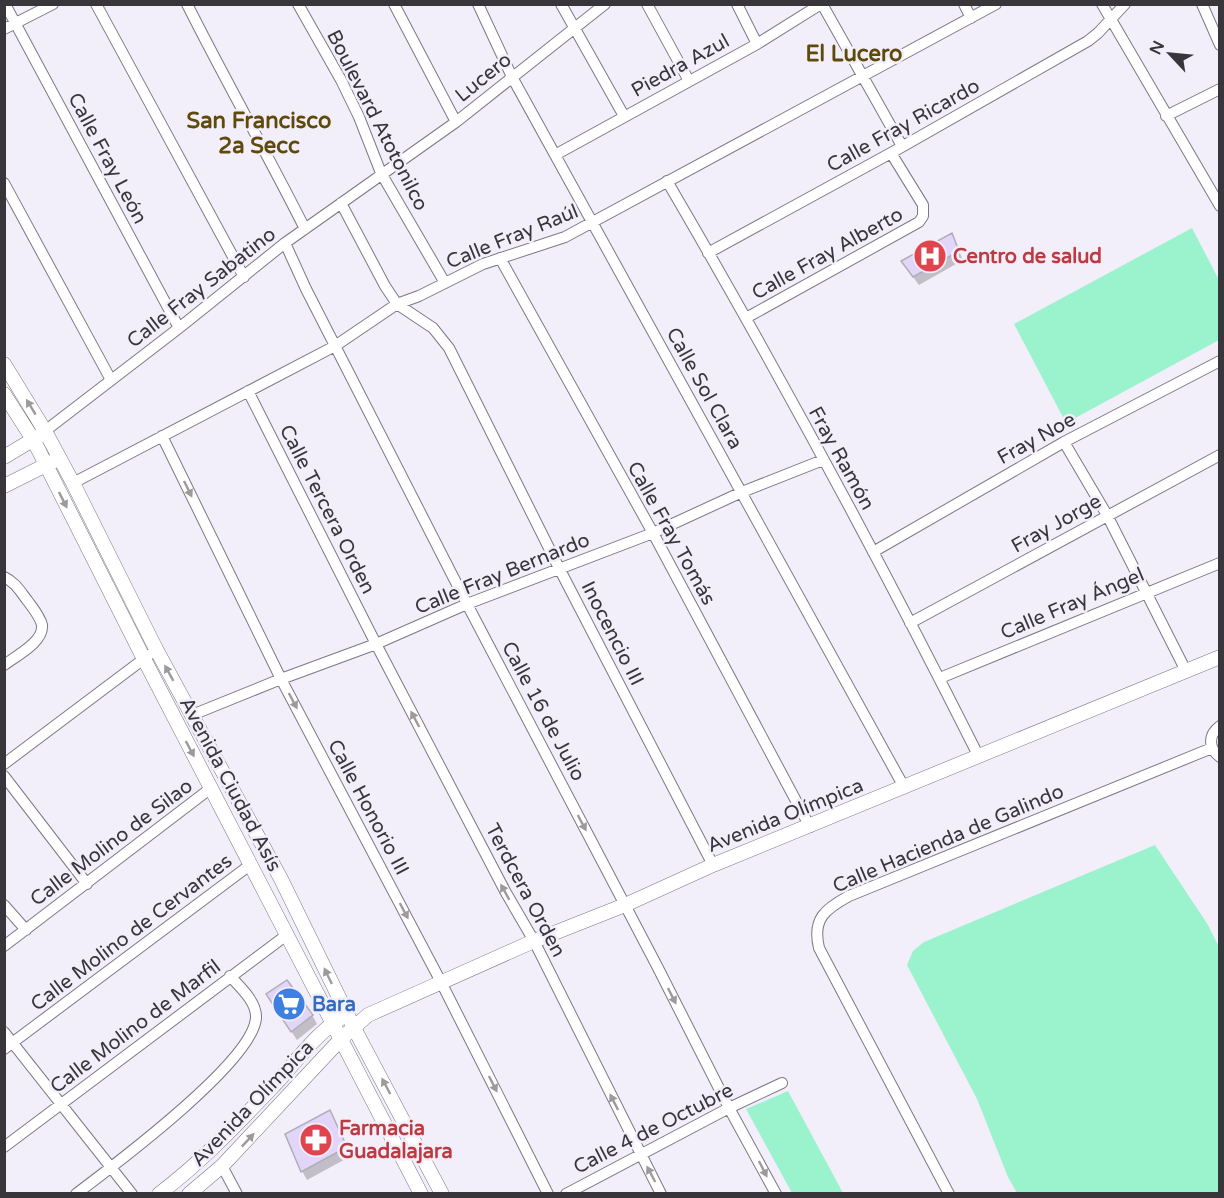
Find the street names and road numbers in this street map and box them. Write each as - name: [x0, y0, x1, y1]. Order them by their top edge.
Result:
- street label: Boulevard Atotonilco: [321, 26, 433, 215]
- street label: Piedra Azul: [627, 29, 734, 103]
- street label: Lucero: [451, 48, 516, 108]
- street label: Calle Fray Ricardo: [823, 74, 984, 178]
- street label: Calle Fray León: [62, 89, 152, 228]
- street label: Calle Fray Raúl: [443, 199, 582, 274]
- street label: Calle Fray Alberto: [748, 202, 907, 305]
- street label: Calle Fray Sabatino: [123, 222, 281, 353]
- street label: Calle Sol Clara: [661, 323, 747, 453]
- street label: Fray Ramón: [803, 403, 879, 514]
- street label: Fray Noe: [993, 408, 1080, 470]
- street label: Calle Tercera Orden: [274, 421, 380, 598]
- street label: Calle Fray Tomás: [622, 458, 720, 609]
- street label: Fray Jorge: [1007, 489, 1106, 558]
- street label: Calle Fray Bernardo: [412, 528, 593, 620]
- street label: Calle Fray Ángel: [997, 562, 1148, 645]
- street label: Inocencio III: [576, 577, 649, 690]
- street label: Calle 16 de Julio: [496, 638, 590, 785]
- street label: Avenida Ciudad Asís: [174, 693, 286, 876]
- street label: Calle Honorio III: [322, 736, 414, 879]
- street label: Calle Molino de Silao: [26, 774, 197, 912]
- street label: Avenida Olímpica: [704, 774, 867, 858]
- street label: Calle Hacienda de Galindo: [829, 779, 1068, 899]
- street label: Terdcera Orden: [480, 820, 570, 961]
- street label: Calle Molino de Cervantes: [26, 849, 237, 1016]
- street label: Calle Molino de Marfil: [46, 955, 226, 1099]
- street label: Avenida Olímpica: [186, 1036, 319, 1172]
- street label: Calle 4 de Octubre: [570, 1078, 737, 1180]

